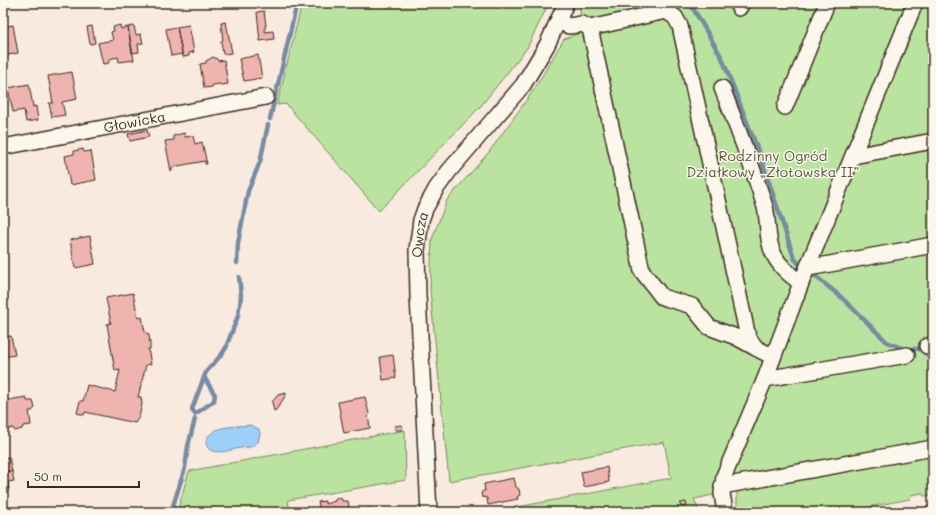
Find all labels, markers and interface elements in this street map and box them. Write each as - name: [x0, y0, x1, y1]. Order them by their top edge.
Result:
- street label: Głowicka: [102, 106, 167, 137]
- park label: Rodzinny Ogród Działkowy „Złotowska II”: [687, 146, 859, 181]
- street label: Owcza: [407, 208, 432, 258]
- scale bar: [28, 463, 139, 489]
- text: 50 m: [34, 468, 62, 484]

